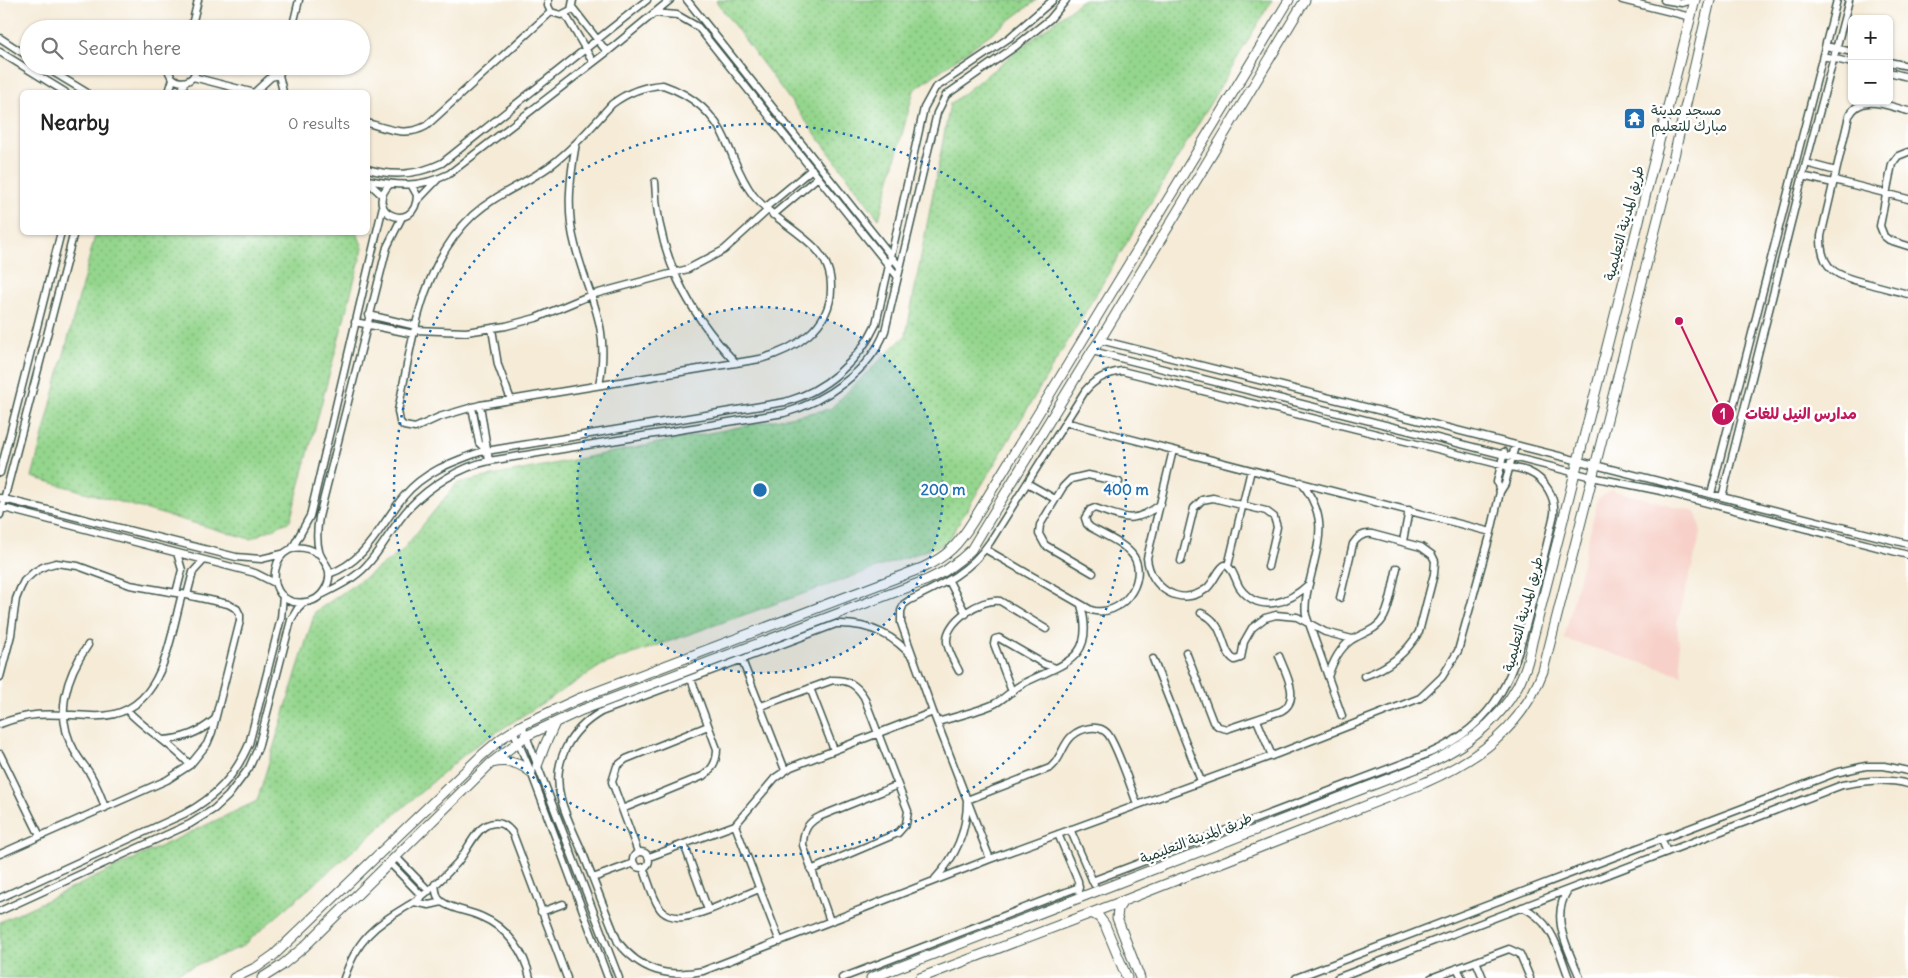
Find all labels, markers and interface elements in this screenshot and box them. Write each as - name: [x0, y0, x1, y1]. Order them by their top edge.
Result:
- map controls: [1848, 15, 1893, 105]
- button: +: [1848, 15, 1893, 60]
- search box: [20, 20, 370, 75]
- icon: search: [38, 34, 66, 62]
- text: Search here: [78, 36, 181, 60]
- button: −: [1848, 60, 1893, 105]
- place label: مسجد مدينة مبارك للتعليم: [1651, 101, 1727, 137]
- temple icon: مسجد مدينة مبارك للتعليم: [1623, 106, 1647, 130]
- text: Nearby: [40, 109, 110, 136]
- text: 0 results: [288, 113, 350, 133]
- street label: طريق المدينة التعليمية: [1600, 163, 1648, 283]
- callout: مدارس النيل للغات: [1710, 399, 1867, 429]
- text: 1: [1720, 404, 1726, 423]
- text: مدارس النيل للغات: [1745, 404, 1857, 423]
- text: 200 m: [921, 480, 965, 499]
- text: 400 m: [1103, 480, 1149, 499]
- centre of rings: [751, 481, 769, 499]
- street label: طريق المدينة التعليمية: [1499, 554, 1547, 674]
- street label: طريق المدينة التعليمية: [1137, 808, 1255, 868]

